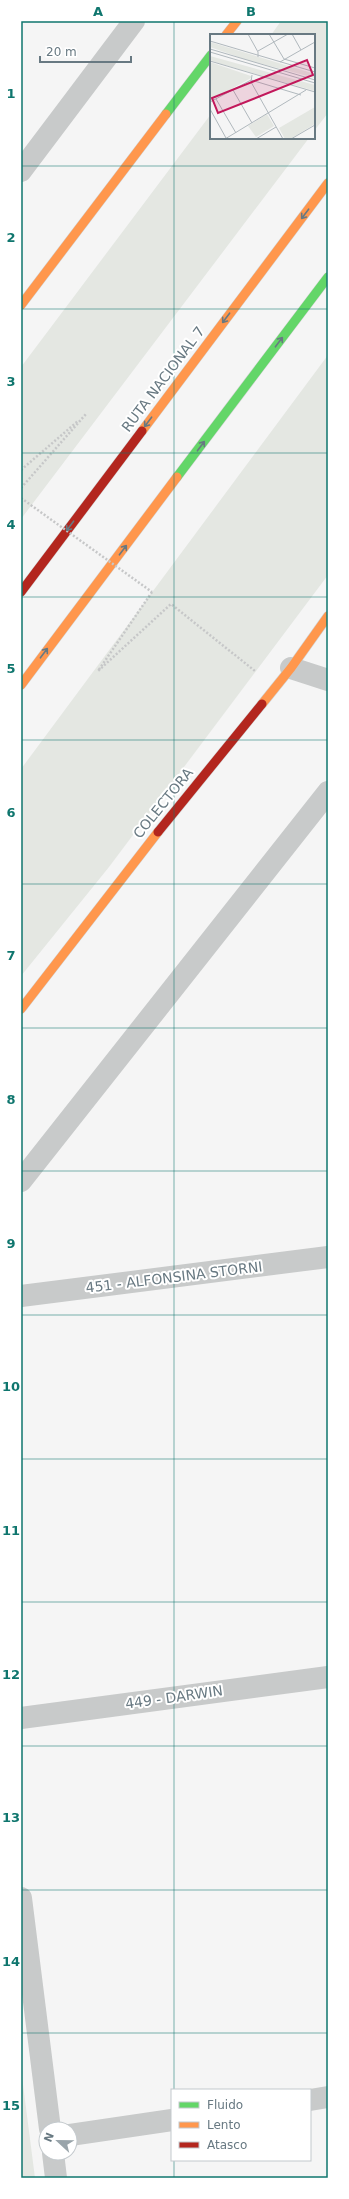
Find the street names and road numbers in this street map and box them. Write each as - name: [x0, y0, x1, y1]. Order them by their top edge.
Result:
- street label: RUTA NACIONAL 7: [118, 323, 208, 435]
- street label: COLECTORA: [130, 764, 196, 841]
- street label: 451 - ALFONSINA STORNI: [85, 1258, 263, 1296]
- street label: 449 - DARWIN: [124, 1682, 224, 1712]

